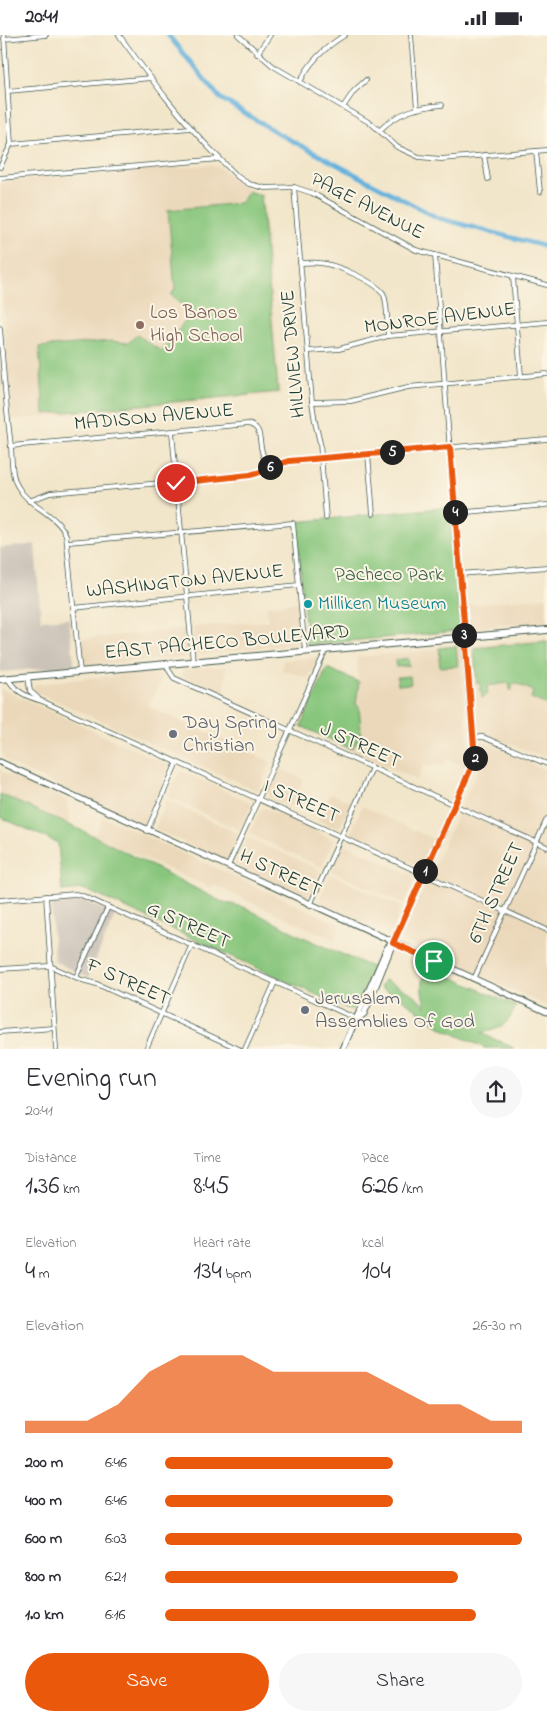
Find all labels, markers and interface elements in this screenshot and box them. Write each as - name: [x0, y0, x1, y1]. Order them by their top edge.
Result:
- text: 20:41: [25, 4, 58, 31]
- street label: PAGE AVENUE: [305, 166, 429, 248]
- street label: HILLVIEW DRIVE: [274, 289, 314, 419]
- street label: MONROE AVENUE: [363, 295, 517, 343]
- place label: Los Banos High School: [150, 299, 243, 352]
- marker: Los Banos High School: [134, 319, 146, 331]
- street label: MADISON AVENUE: [73, 397, 235, 439]
- pin: 5: [380, 439, 404, 465]
- text: 5: [388, 442, 397, 463]
- pin: 6: [258, 455, 282, 479]
- text: 6: [267, 457, 274, 478]
- pin: [155, 462, 197, 504]
- icon: check: [162, 469, 190, 497]
- pin: 4: [442, 499, 468, 525]
- text: 4: [453, 502, 458, 523]
- street label: WASHINGTON AVENUE: [85, 557, 285, 607]
- park label: Pacheco Park: [335, 561, 444, 590]
- place label: Milliken Museum: [318, 590, 446, 619]
- marker: Milliken Museum: [302, 598, 314, 610]
- street label: EAST PACHECO BOULEVARD: [103, 618, 351, 668]
- pin: 3: [452, 623, 476, 647]
- text: 3: [462, 625, 467, 646]
- place label: Day Spring Christian: [182, 709, 277, 761]
- street label: J STREET: [315, 715, 405, 777]
- marker: Day Spring Christian: [167, 728, 179, 740]
- pin: 2: [462, 745, 488, 771]
- text: 2: [472, 748, 479, 769]
- street label: I STREET: [258, 772, 344, 832]
- street label: 6TH STREET: [462, 838, 532, 948]
- street label: H STREET: [234, 842, 326, 906]
- pin: 1: [412, 859, 438, 883]
- text: 1: [423, 861, 428, 882]
- street label: G STREET: [142, 895, 234, 957]
- pin: [413, 940, 455, 982]
- icon: arrive: [420, 947, 448, 975]
- street label: F STREET: [81, 951, 175, 1014]
- place label: Jerusalem Assemblies Of God: [315, 985, 475, 1037]
- marker: Jerusalem Assemblies Of God: [299, 1004, 311, 1016]
- text: Evening run: [25, 1059, 157, 1100]
- button: share: [470, 1066, 522, 1118]
- text: 20:41: [25, 1099, 53, 1123]
- text: Distance: [25, 1148, 77, 1169]
- text: Time: [193, 1148, 221, 1169]
- text: Pace: [362, 1148, 389, 1169]
- text: 1.36: [25, 1169, 59, 1205]
- text: 8:45: [193, 1169, 229, 1205]
- text: 6:26: [362, 1169, 398, 1205]
- text: km: [59, 1179, 80, 1200]
- text: /km: [398, 1179, 423, 1200]
- text: Elevation: [25, 1233, 76, 1254]
- text: Heart rate: [193, 1233, 251, 1254]
- text: kcal: [362, 1233, 384, 1254]
- text: 4: [25, 1254, 35, 1290]
- text: 134: [193, 1254, 222, 1290]
- text: 104: [362, 1254, 391, 1290]
- text: m: [35, 1264, 50, 1285]
- text: bpm: [222, 1264, 251, 1285]
- text: Elevation: [25, 1314, 84, 1338]
- text: 26–30 m: [472, 1314, 522, 1338]
- text: 200 m: [25, 1451, 63, 1475]
- text: 6:46: [105, 1451, 127, 1475]
- text: 400 m: [25, 1489, 62, 1513]
- text: 6:46: [105, 1489, 127, 1513]
- text: 600 m: [25, 1527, 62, 1551]
- text: 6:03: [105, 1527, 127, 1551]
- text: 800 m: [25, 1565, 61, 1589]
- text: 6:21: [105, 1565, 126, 1589]
- text: 1.0 km: [25, 1603, 64, 1627]
- text: 6:16: [105, 1603, 126, 1627]
- button: Save: [25, 1653, 269, 1711]
- button: Share: [279, 1653, 522, 1711]

